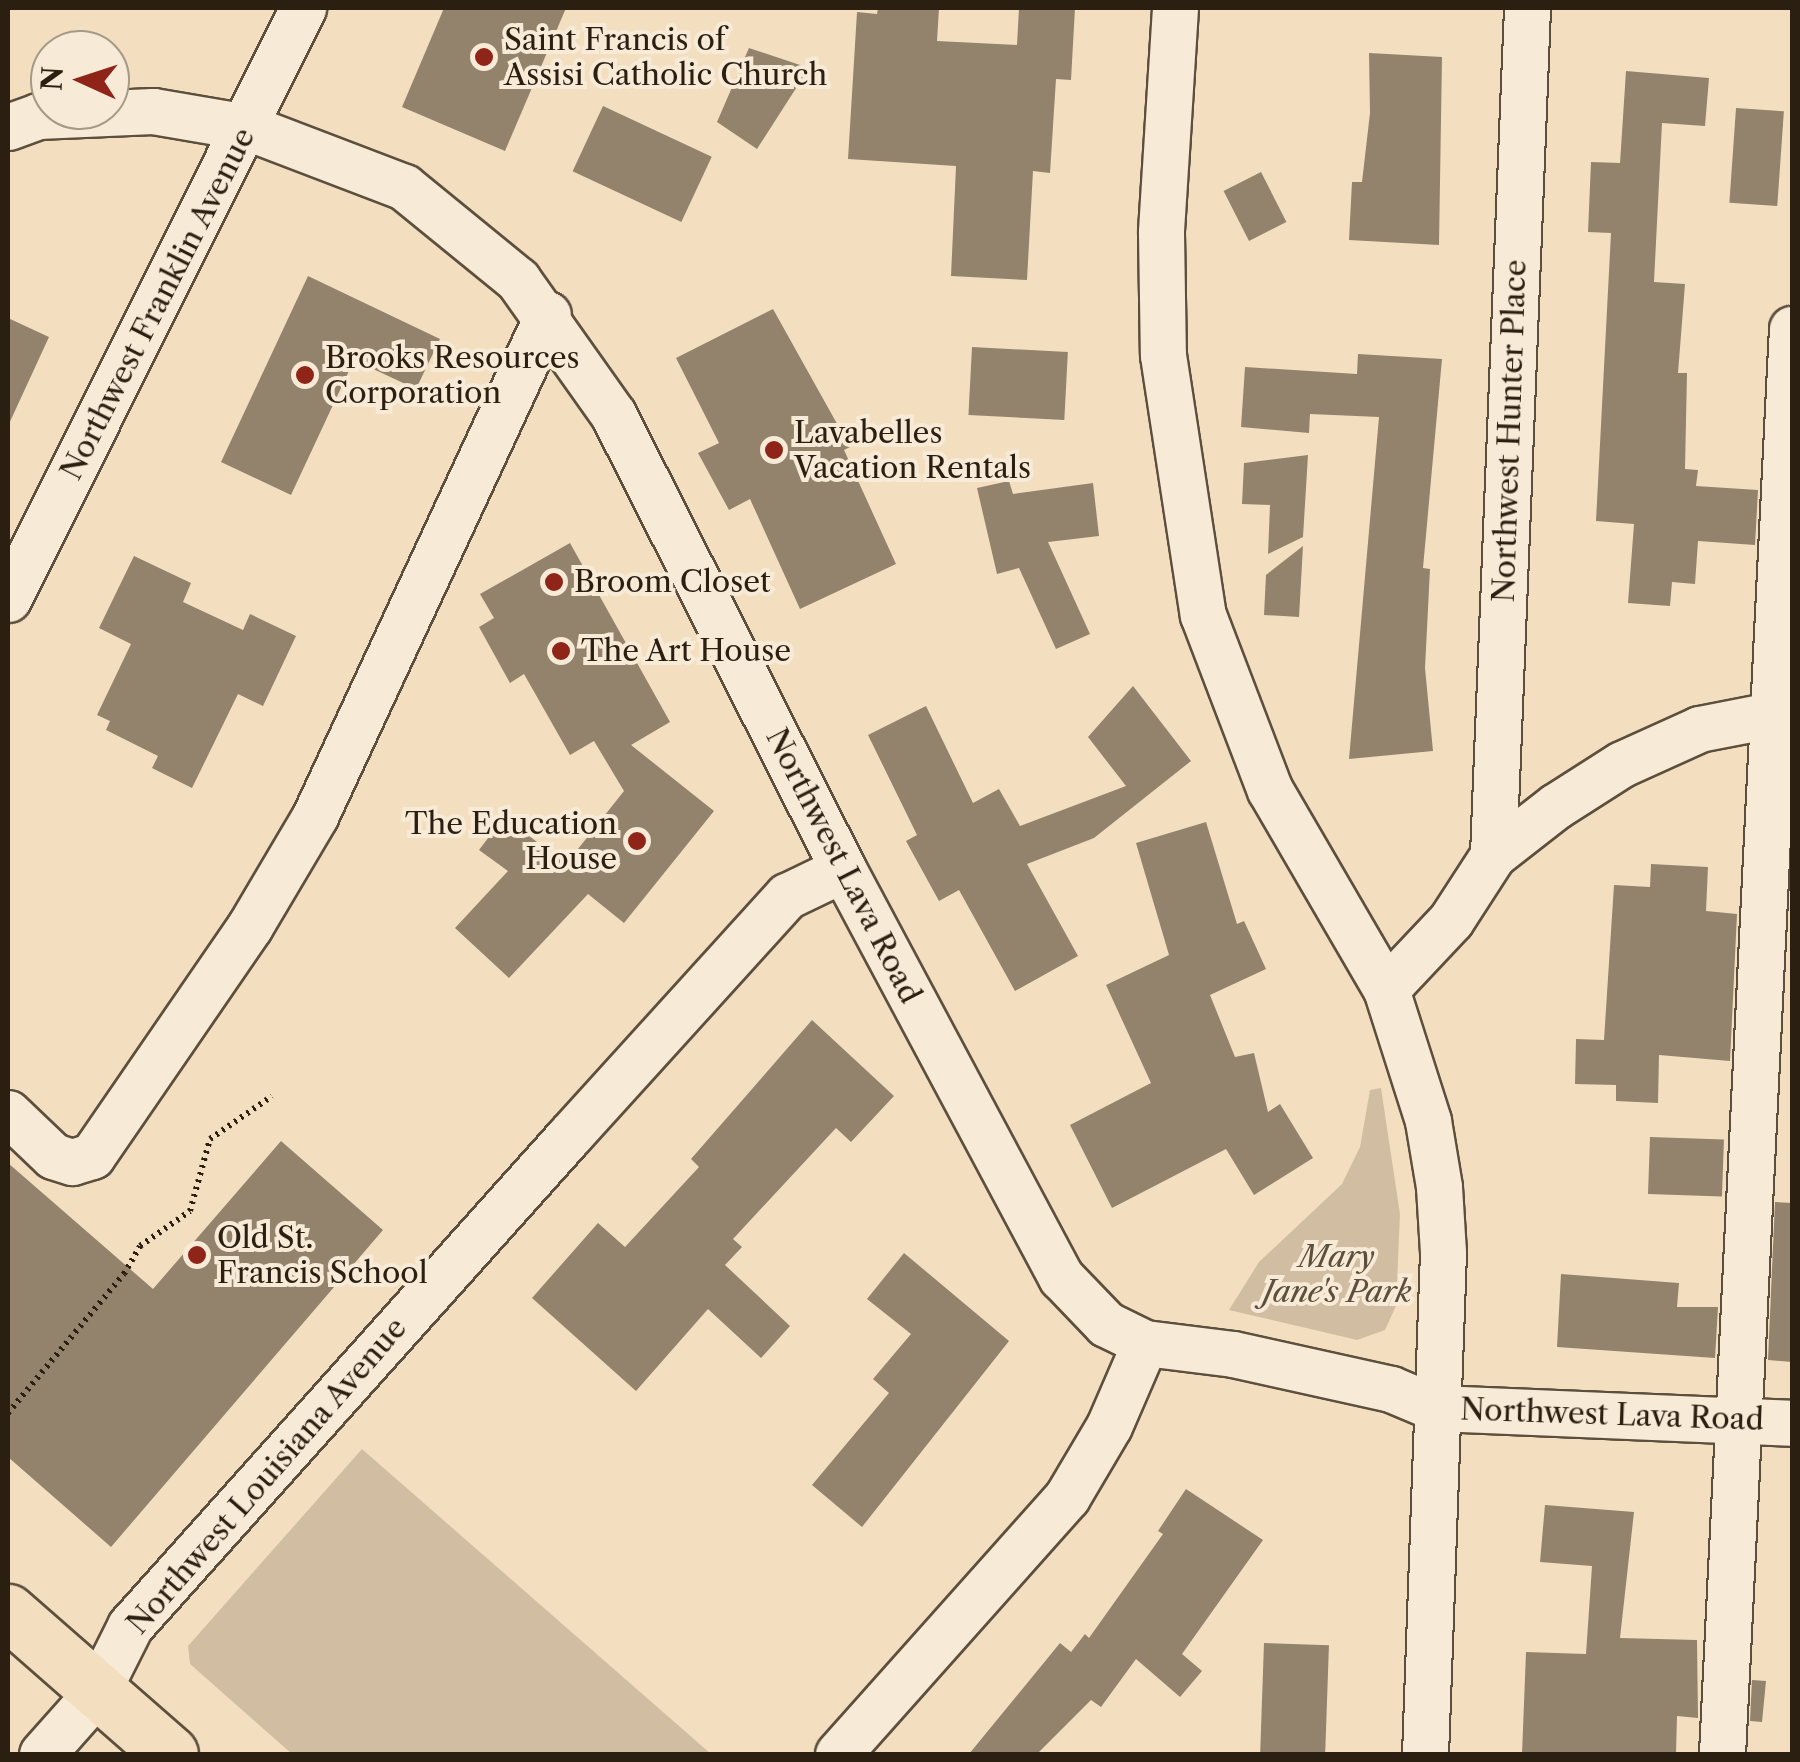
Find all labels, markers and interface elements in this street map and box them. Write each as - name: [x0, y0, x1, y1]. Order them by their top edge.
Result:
- place label: Saint Francis of Assisi Catholic Church: [504, 22, 827, 92]
- north arrow: [30, 30, 130, 130]
- marker: Saint Francis of Assisi Catholic Church: [473, 46, 495, 68]
- text: N: [34, 65, 70, 92]
- street label: Northwest Franklin Avenue: [53, 122, 263, 486]
- street label: Northwest Hunter Place: [1486, 259, 1534, 603]
- place label: Brooks Resources Corporation: [325, 340, 580, 410]
- marker: Brooks Resources Corporation: [294, 364, 316, 386]
- place label: Lavabelles Vacation Rentals: [794, 415, 1031, 486]
- marker: Lavabelles Vacation Rentals: [763, 439, 785, 461]
- place label: Broom Closet: [574, 564, 771, 600]
- marker: Broom Closet: [543, 571, 565, 593]
- place label: The Art House: [581, 633, 792, 669]
- marker: The Art House: [550, 640, 572, 662]
- street label: Northwest Lava Road: [758, 722, 928, 1010]
- place label: The Education House: [405, 806, 617, 876]
- marker: The Education House: [626, 830, 648, 852]
- place label: Old St. Francis School: [217, 1220, 428, 1290]
- park label: Mary Jane's Park: [1263, 1239, 1411, 1310]
- marker: Old St. Francis School: [186, 1244, 208, 1266]
- street label: Northwest Louisiana Avenue: [119, 1310, 415, 1642]
- street label: Northwest Lava Road: [1459, 1392, 1765, 1438]

